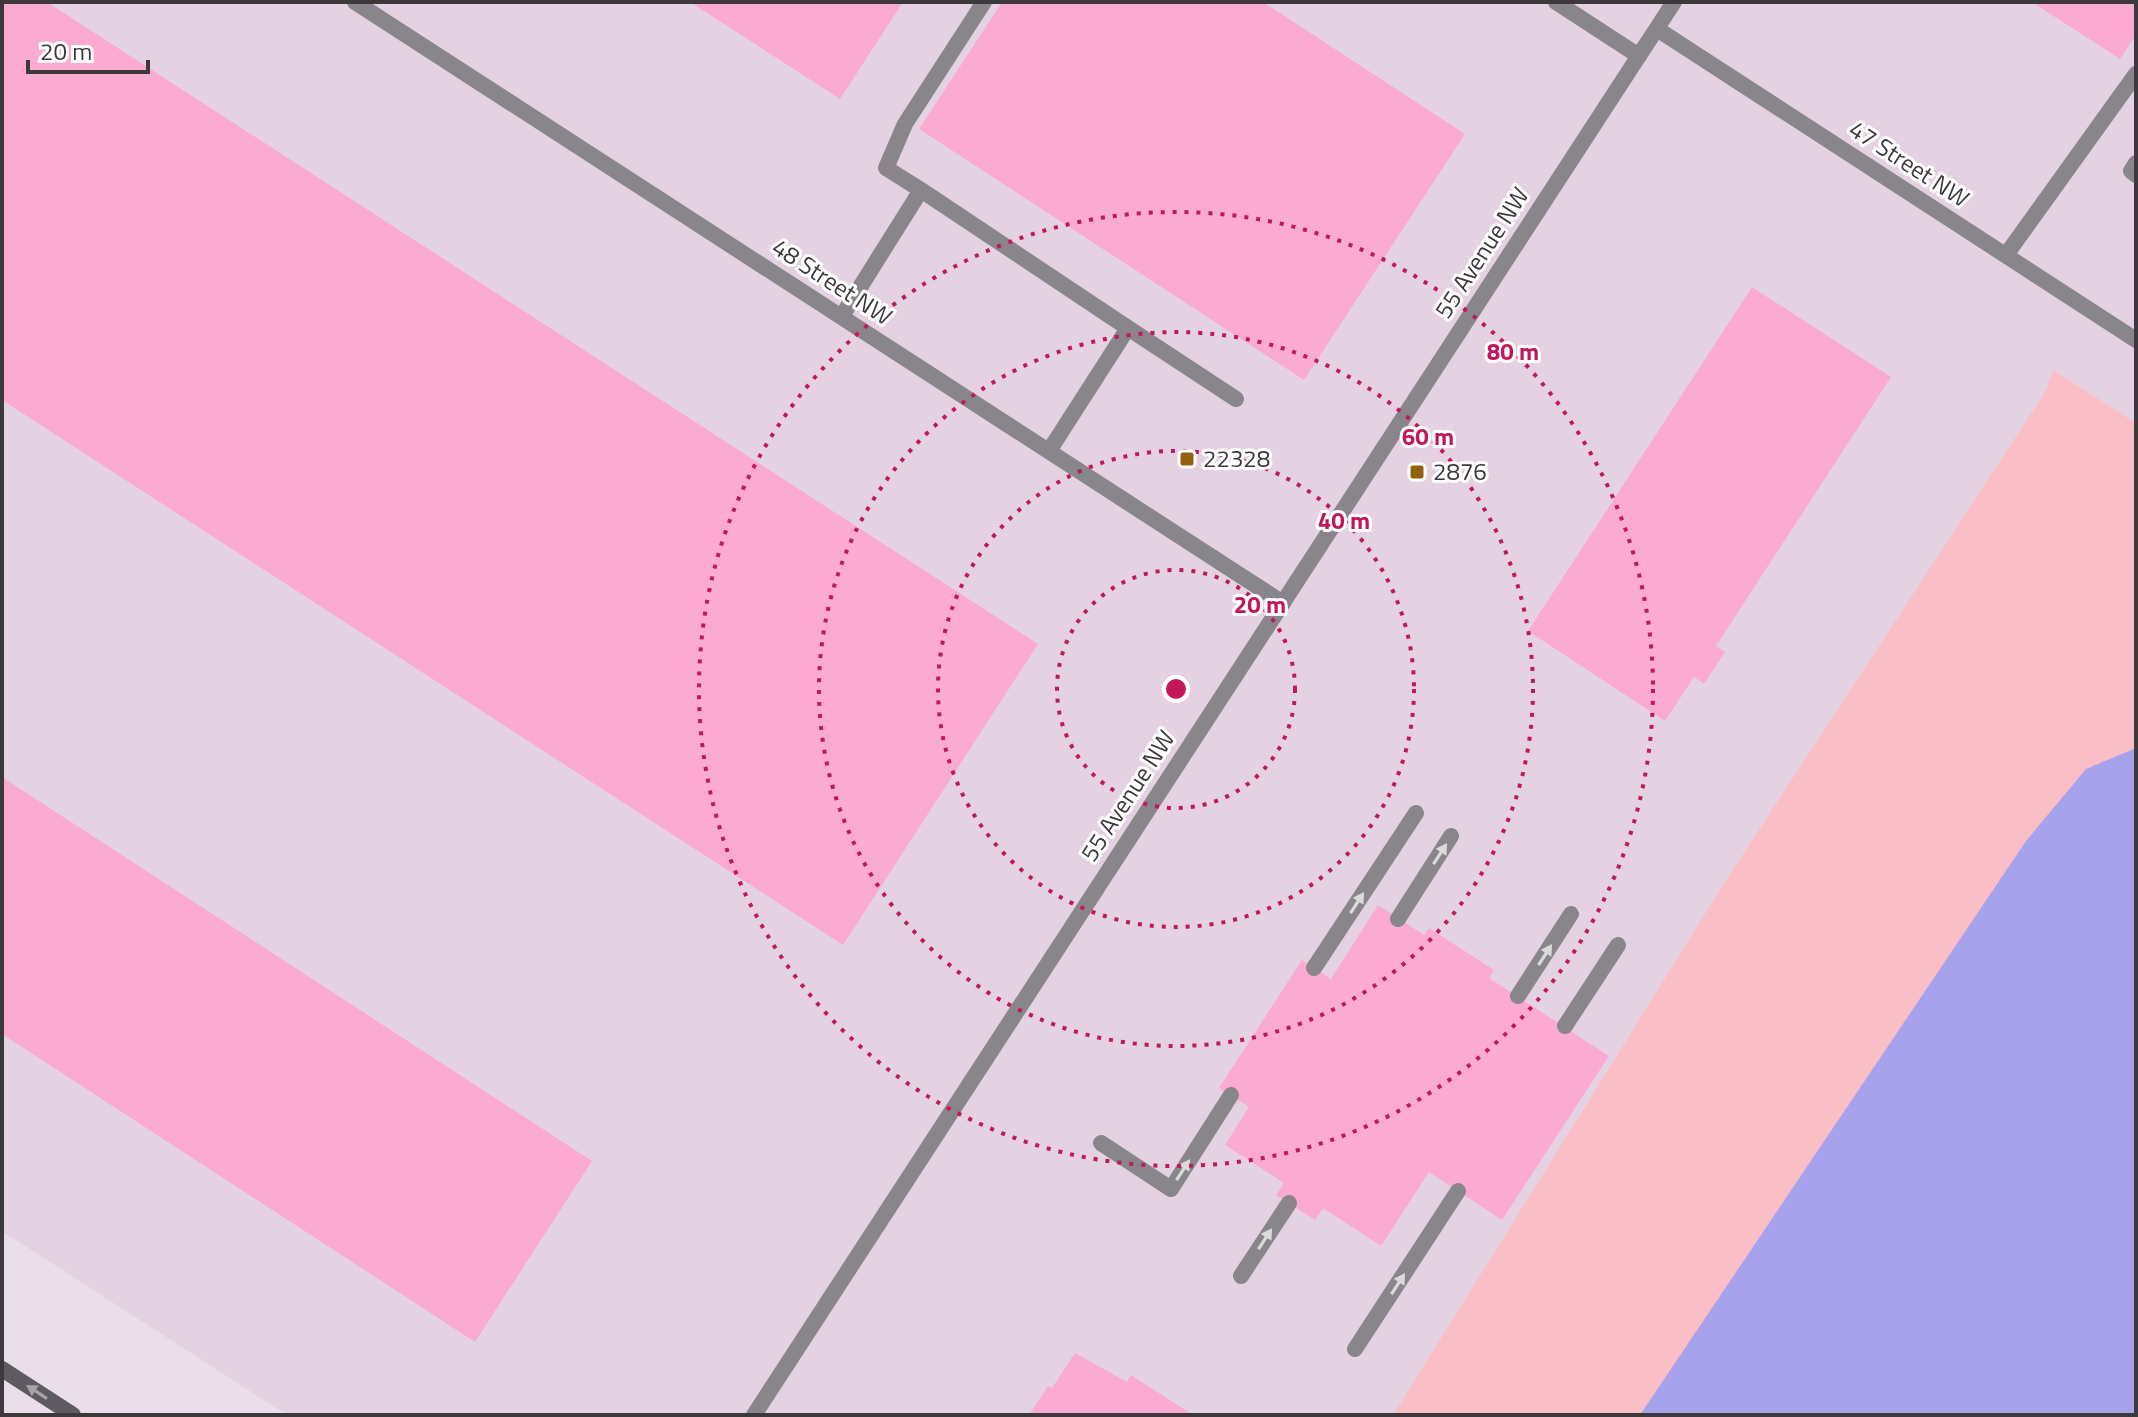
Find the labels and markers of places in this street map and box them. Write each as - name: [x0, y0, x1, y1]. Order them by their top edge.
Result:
- place label: 22328: [1203, 440, 1270, 476]
- marker: 22328: [1178, 450, 1196, 468]
- place label: 2876: [1433, 453, 1487, 489]
- marker: 2876: [1408, 463, 1426, 481]
- centre of rings: [1162, 675, 1190, 703]

